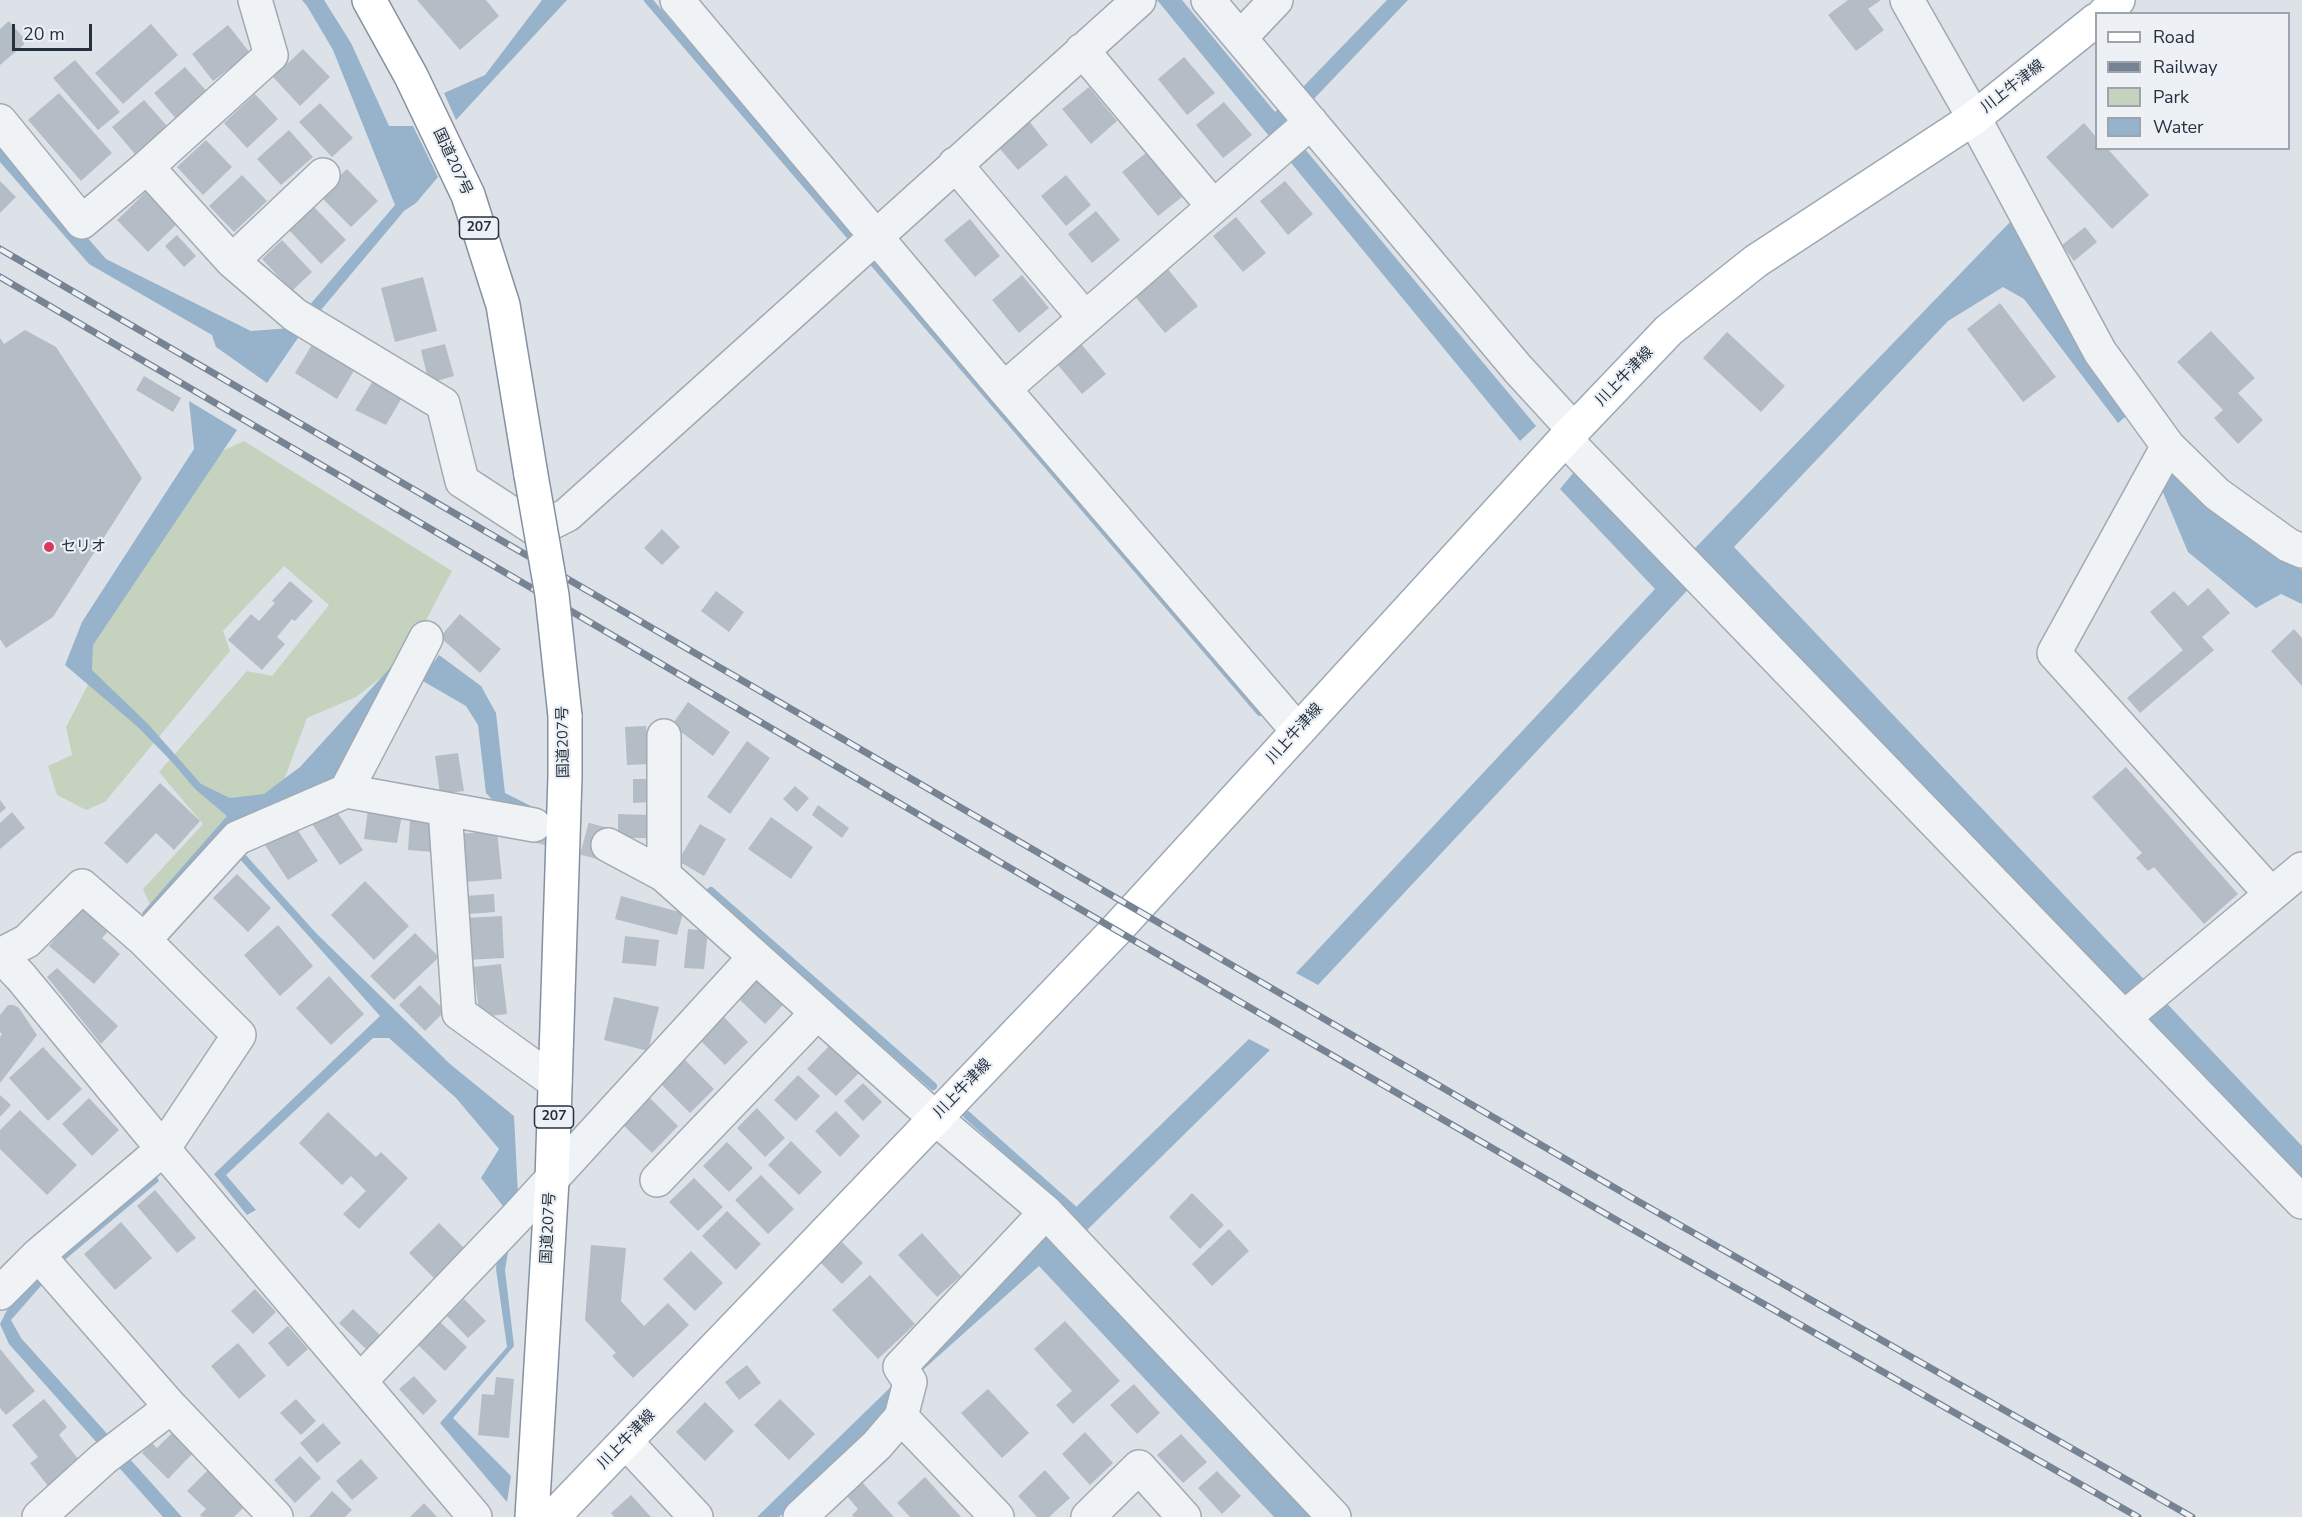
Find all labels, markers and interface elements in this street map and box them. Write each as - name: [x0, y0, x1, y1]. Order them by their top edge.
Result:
- scale bar: [15, 12, 94, 50]
- legend: [2095, 12, 2290, 150]
- text: 20 m: [23, 22, 65, 46]
- text: Road: [2153, 25, 2195, 49]
- text: Railway: [2153, 55, 2218, 79]
- street label: 川上牛津線: [1978, 57, 2048, 117]
- text: Park: [2153, 85, 2189, 109]
- text: Water: [2153, 115, 2204, 139]
- street label: 国道207号: [429, 126, 475, 198]
- road number: 207: [460, 217, 498, 239]
- street label: 川上牛津線: [1592, 344, 1658, 410]
- place label: セリオ: [61, 538, 106, 556]
- marker: セリオ: [42, 540, 56, 554]
- street label: 川上牛津線: [1263, 700, 1327, 768]
- street label: 国道207号: [554, 706, 574, 778]
- street label: 川上牛津線: [930, 1056, 996, 1122]
- road number: 207: [534, 1106, 574, 1128]
- street label: 国道207号: [538, 1192, 560, 1264]
- street label: 川上牛津線: [594, 1407, 660, 1473]

